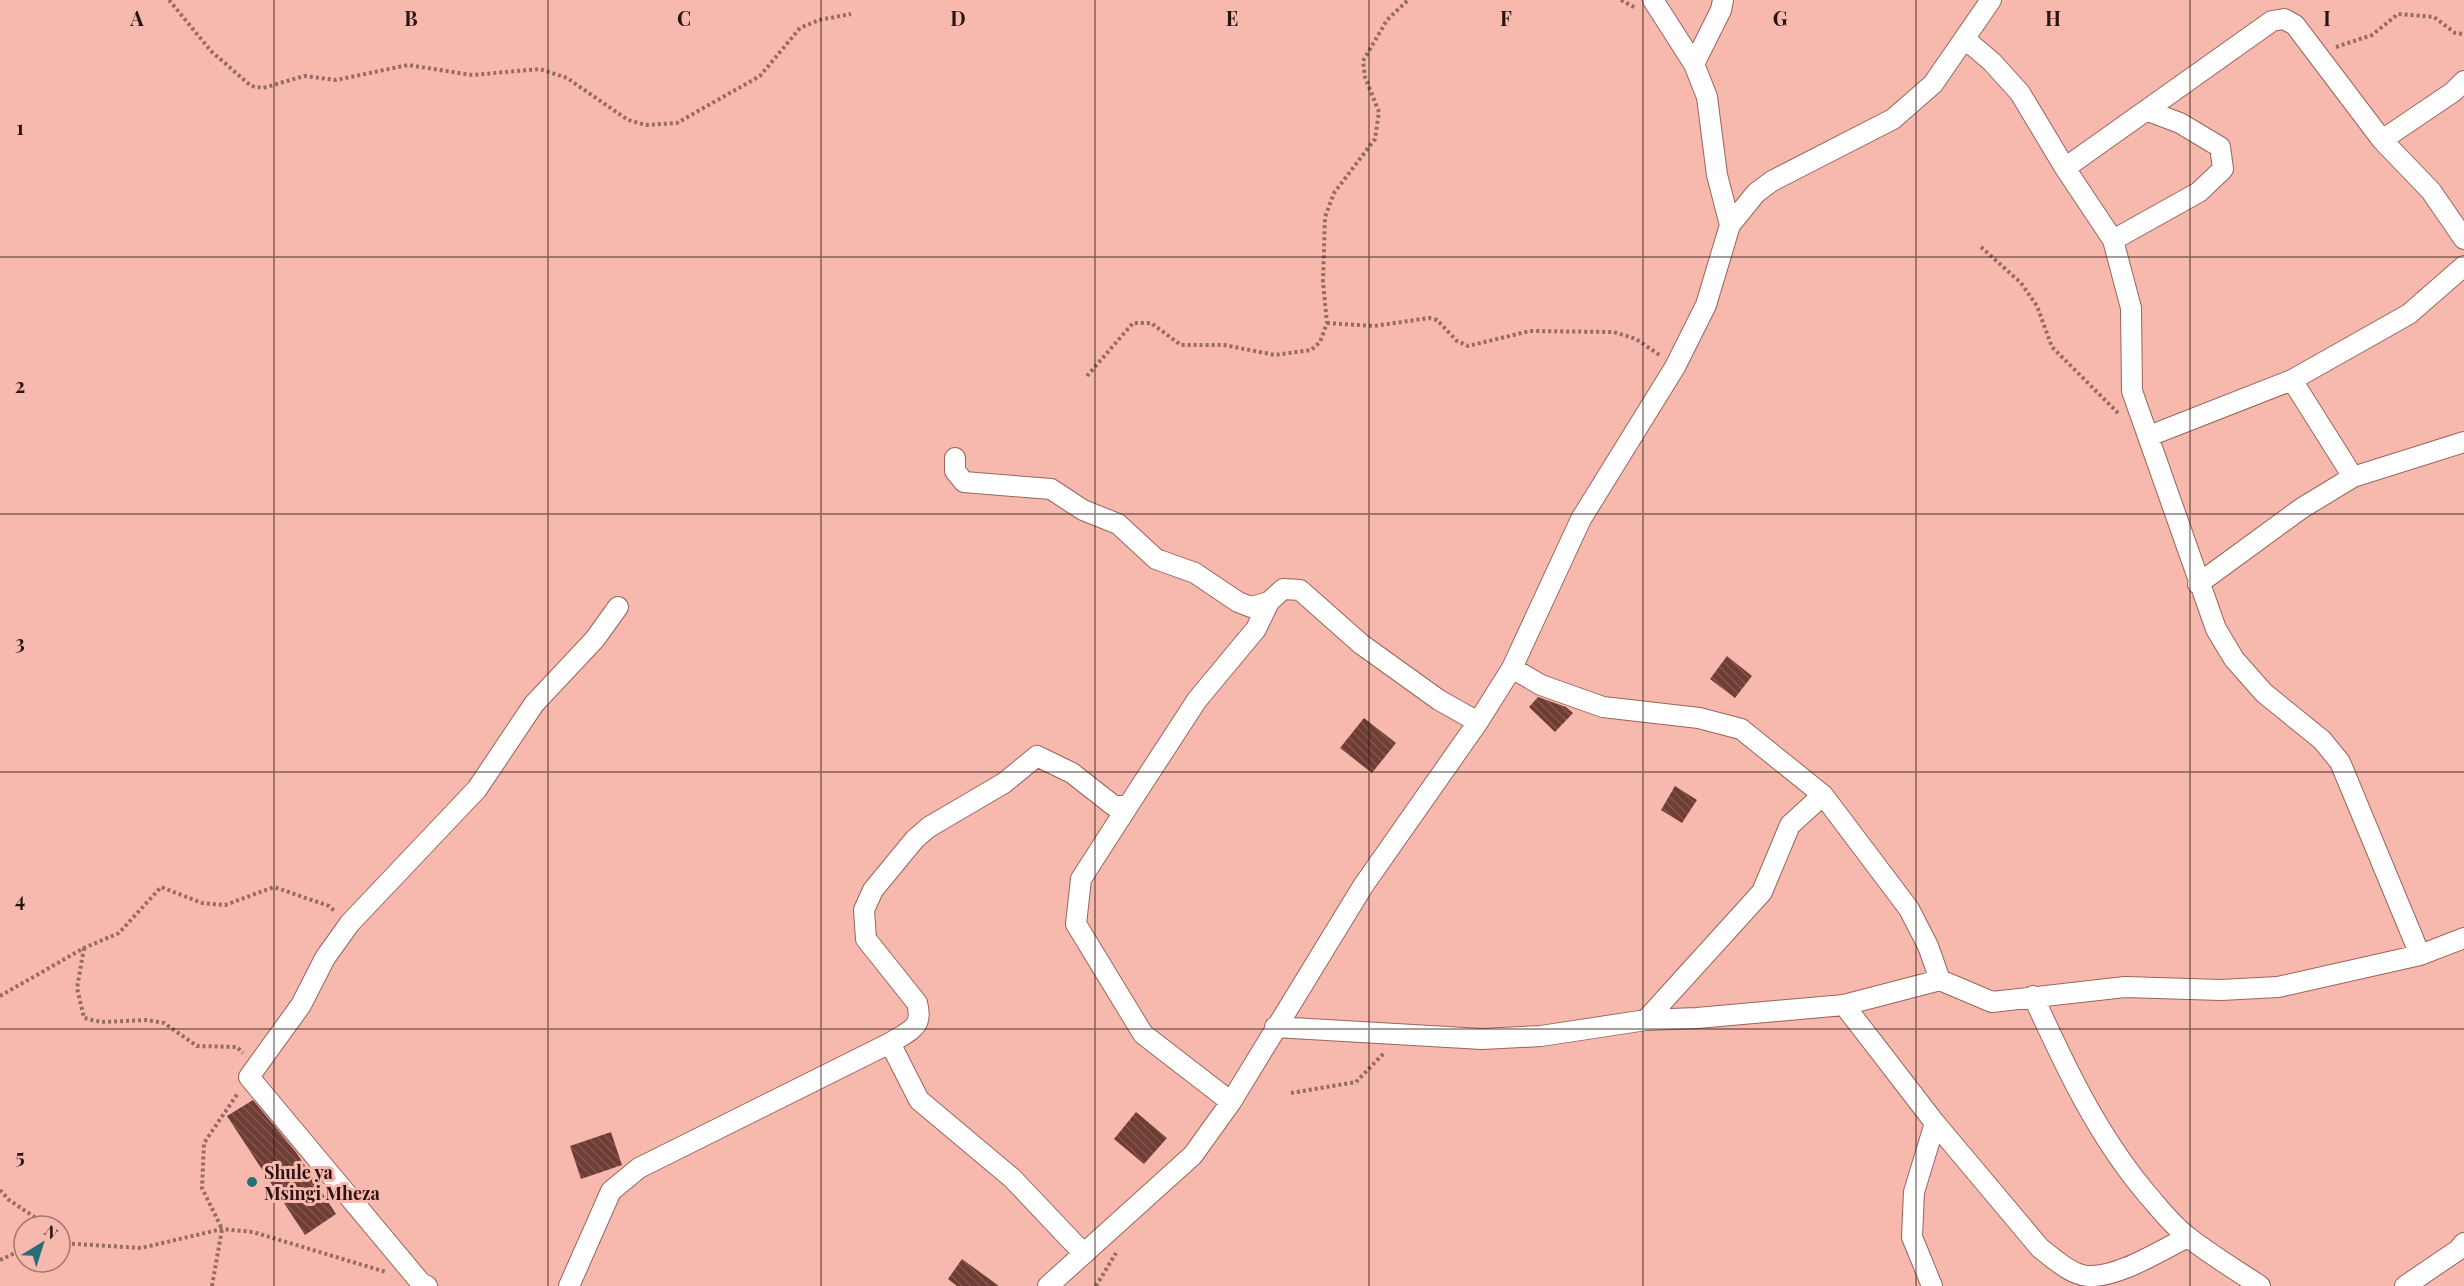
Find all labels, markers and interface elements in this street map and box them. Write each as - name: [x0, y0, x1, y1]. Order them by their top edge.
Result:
- text: A: [129, 4, 144, 31]
- text: B: [404, 4, 418, 31]
- text: C: [677, 4, 691, 31]
- text: D: [950, 4, 966, 31]
- text: E: [1226, 4, 1238, 31]
- text: F: [1500, 4, 1512, 31]
- text: G: [1773, 4, 1788, 31]
- text: H: [2045, 4, 2061, 31]
- text: I: [2323, 4, 2331, 31]
- text: 1: [16, 113, 24, 140]
- text: 2: [15, 371, 25, 398]
- text: 3: [15, 628, 25, 655]
- text: 4: [15, 885, 25, 912]
- text: 5: [15, 1142, 25, 1169]
- place label: Shule ya Msingi Mheza: [264, 1160, 381, 1205]
- marker: Shule ya Msingi Mheza: [245, 1175, 259, 1189]
- north arrow: [12, 1214, 72, 1274]
- text: N: [41, 1220, 63, 1244]

